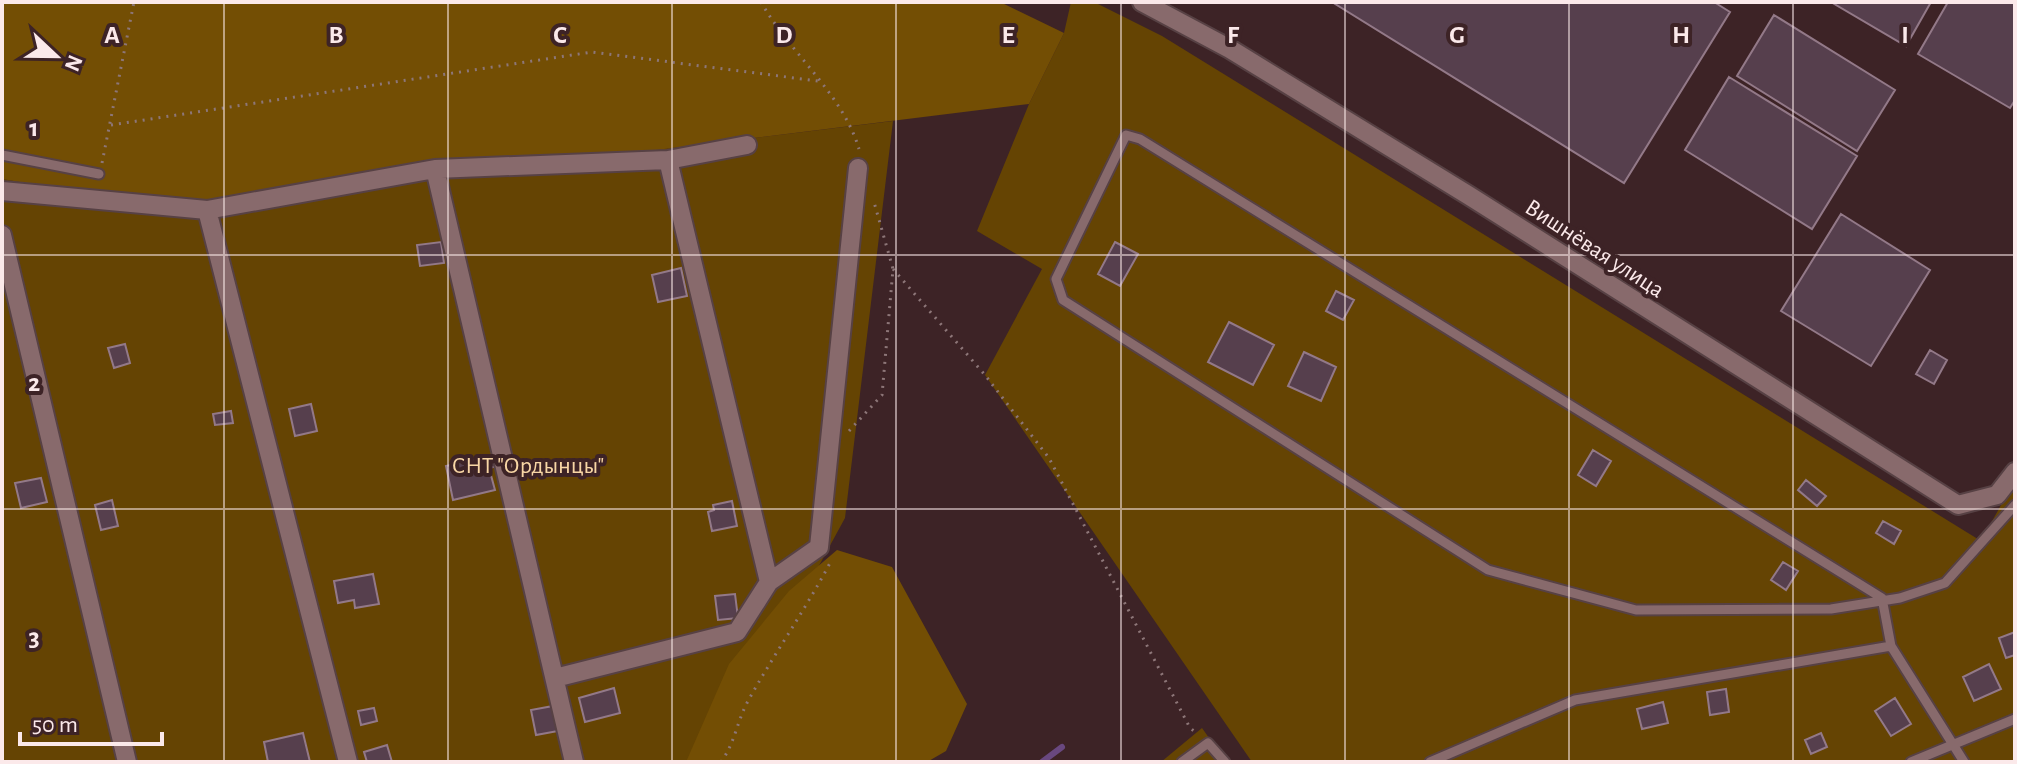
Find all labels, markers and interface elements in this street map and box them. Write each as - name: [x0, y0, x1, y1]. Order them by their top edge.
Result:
- north arrow: [16, 16, 96, 96]
- text: A: [104, 22, 120, 48]
- text: B: [328, 22, 344, 48]
- text: C: [553, 22, 567, 48]
- text: D: [775, 22, 793, 48]
- text: E: [1001, 22, 1015, 48]
- text: F: [1227, 22, 1240, 48]
- text: G: [1449, 22, 1465, 48]
- text: H: [1672, 22, 1690, 48]
- text: I: [1901, 22, 1909, 48]
- text: N: [61, 52, 87, 74]
- text: 1: [29, 115, 39, 141]
- street label: Вишнёвая улица: [1521, 195, 1668, 303]
- text: 2: [28, 370, 40, 396]
- park label: СНТ "Ордынцы": [452, 454, 604, 478]
- text: 3: [28, 625, 40, 651]
- scale bar: [20, 696, 162, 746]
- text: 50 m: [32, 713, 78, 737]

